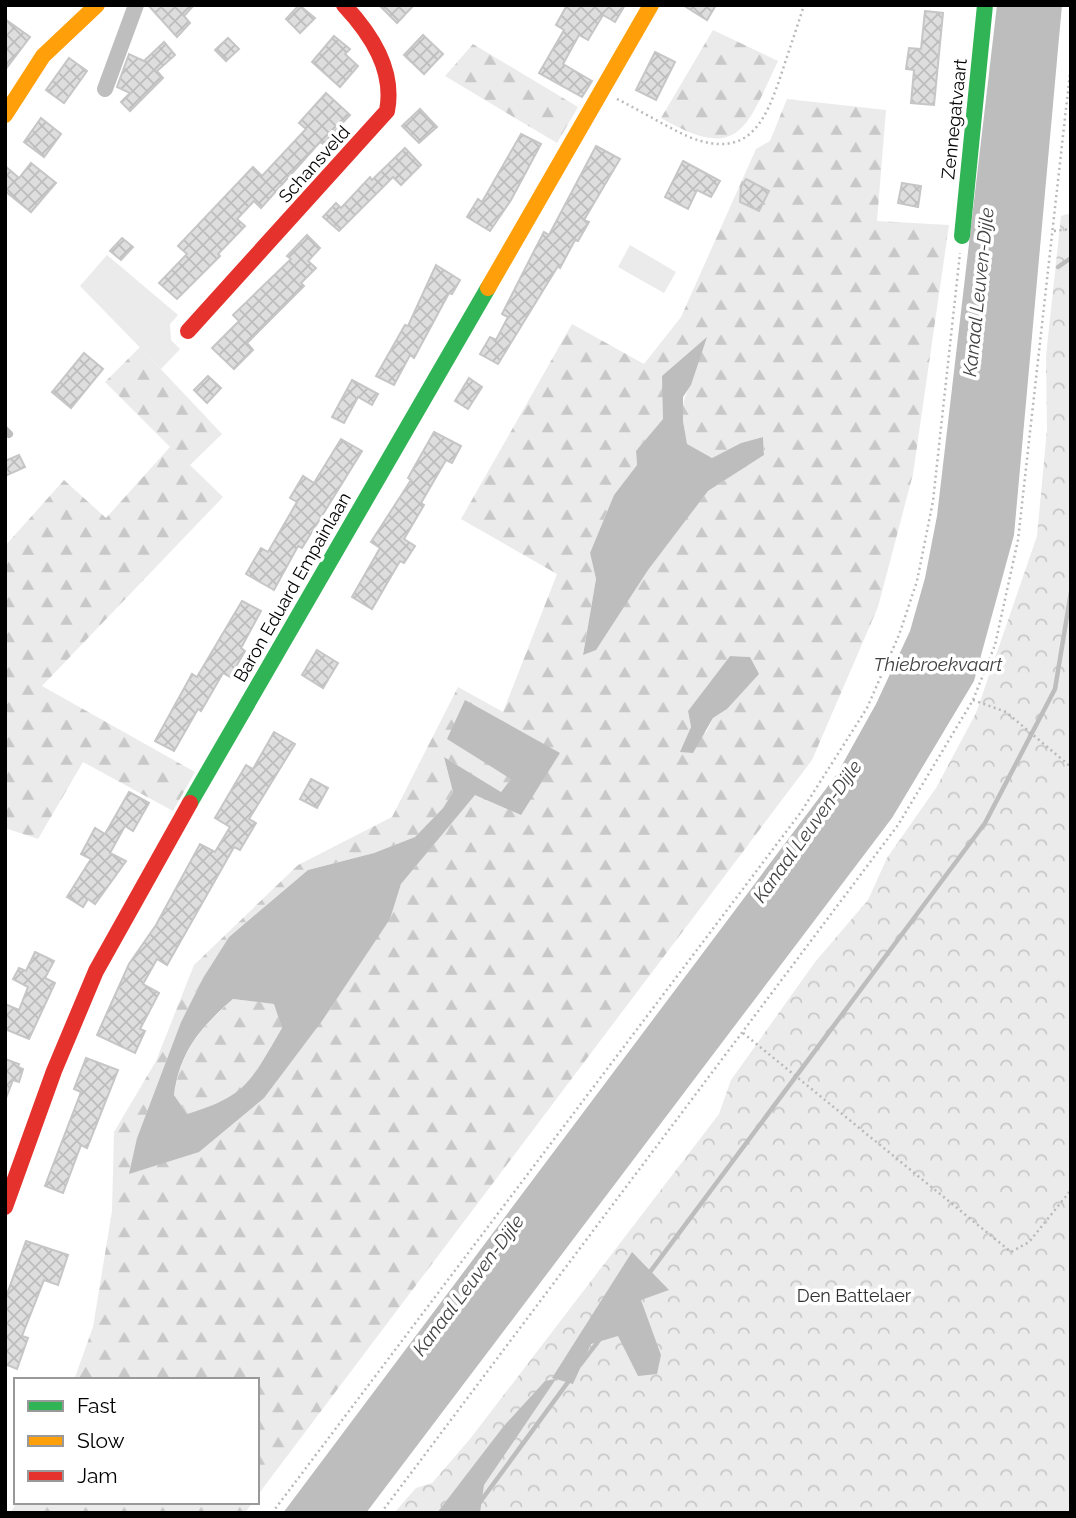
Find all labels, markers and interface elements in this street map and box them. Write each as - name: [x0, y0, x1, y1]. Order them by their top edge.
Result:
- street label: Zennegatvaart: [937, 58, 971, 180]
- street label: Schansveld: [274, 121, 354, 207]
- water label: Kanaal Leuven-Dijle: [958, 206, 998, 378]
- street label: Baron Eduard Empainlaan: [229, 488, 355, 686]
- water label: Thiebroekvaart: [874, 653, 1003, 675]
- water label: Kanaal Leuven-Dijle: [748, 756, 866, 906]
- water label: Kanaal Leuven-Dijle: [408, 1210, 528, 1360]
- park label: Den Battelaer: [797, 1285, 912, 1306]
- legend: [14, 1378, 259, 1504]
- text: Fast: [77, 1393, 117, 1418]
- text: Slow: [77, 1428, 125, 1453]
- text: Jam: [77, 1463, 118, 1488]

